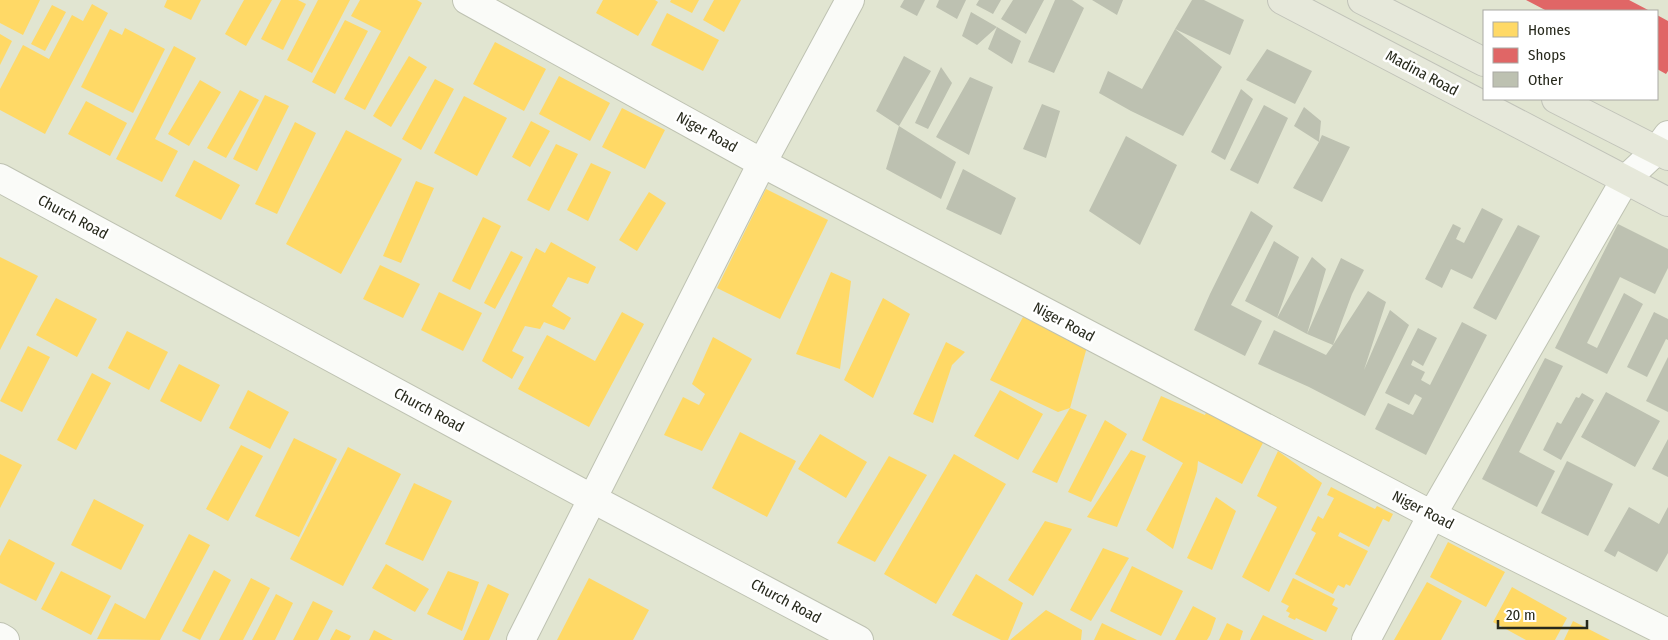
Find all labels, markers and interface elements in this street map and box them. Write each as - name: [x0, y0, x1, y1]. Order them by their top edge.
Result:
- legend: [1483, 10, 1658, 100]
- text: Homes: [1528, 21, 1570, 39]
- street label: Madina Road: [1383, 46, 1461, 100]
- text: Shops: [1528, 46, 1566, 64]
- text: Other: [1528, 71, 1564, 89]
- street label: Niger Road: [673, 108, 741, 156]
- street label: Church Road: [35, 191, 111, 243]
- street label: Niger Road: [1030, 298, 1098, 346]
- street label: Church Road: [391, 384, 467, 436]
- street label: Niger Road: [1389, 487, 1457, 533]
- street label: Church Road: [748, 575, 824, 627]
- scale bar: [1498, 598, 1587, 630]
- text: 20 m: [1506, 606, 1536, 624]

